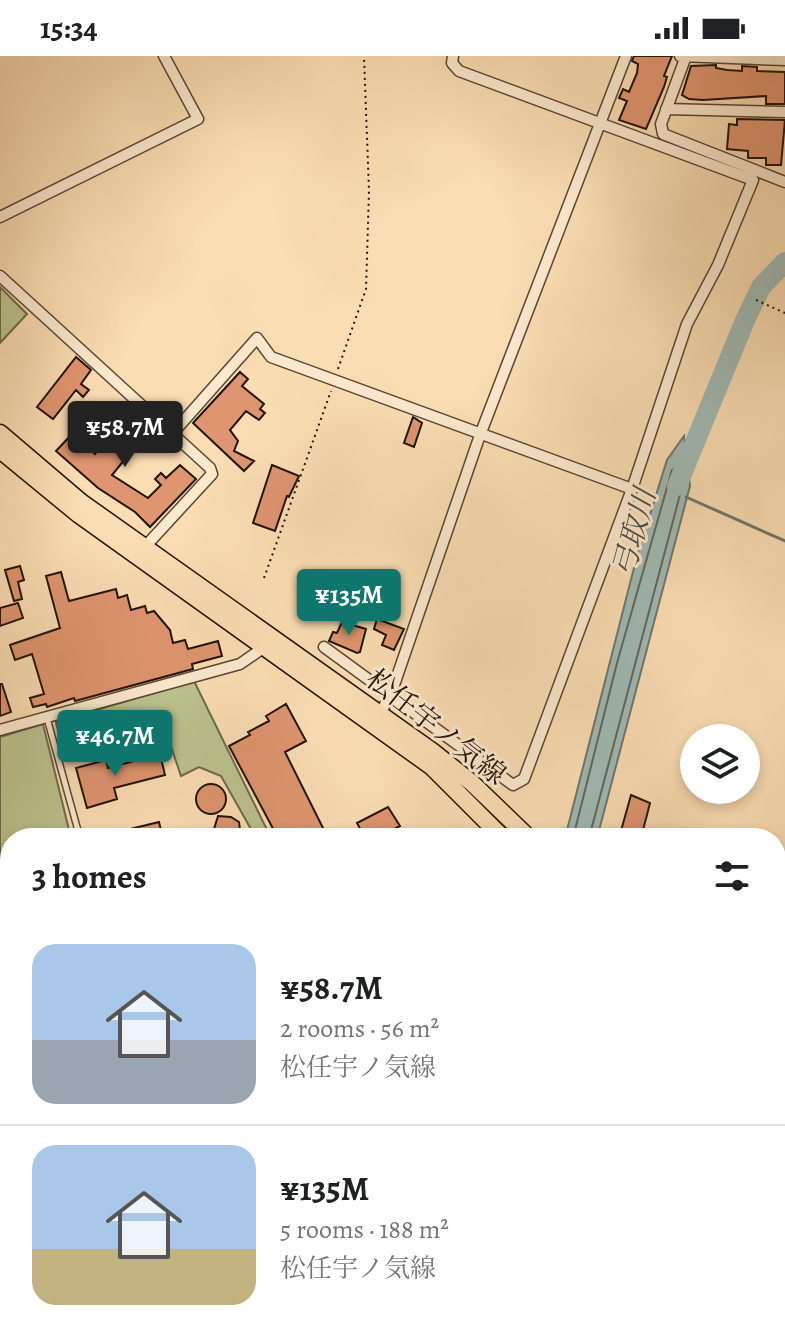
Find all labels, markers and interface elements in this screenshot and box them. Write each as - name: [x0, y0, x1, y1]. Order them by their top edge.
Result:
- text: 15:34: [40, 8, 98, 48]
- pin: ¥58.7M: [60, 401, 190, 469]
- text: ¥58.7M: [86, 409, 164, 444]
- water label: 弓取川: [603, 481, 666, 582]
- pin: ¥135M: [293, 569, 405, 637]
- text: ¥135M: [315, 577, 383, 612]
- street label: 松任宇ノ気線: [358, 660, 514, 794]
- pin: ¥46.7M: [50, 710, 180, 778]
- text: ¥46.7M: [75, 718, 155, 753]
- map controls: [680, 724, 760, 804]
- button: layers: [680, 724, 760, 804]
- text: 3 homes: [32, 853, 147, 900]
- icon: filters: [710, 854, 754, 898]
- text: ¥58.7M: [280, 964, 383, 1011]
- icon: home: [96, 976, 192, 1072]
- text: 2 rooms · 56 m²: [280, 1011, 439, 1046]
- text: 松任宇ノ気線: [280, 1050, 436, 1085]
- text: ¥135M: [280, 1165, 369, 1212]
- icon: home: [96, 1177, 192, 1273]
- text: 5 rooms · 188 m²: [280, 1212, 449, 1247]
- text: 松任宇ノ気線: [280, 1251, 436, 1286]

